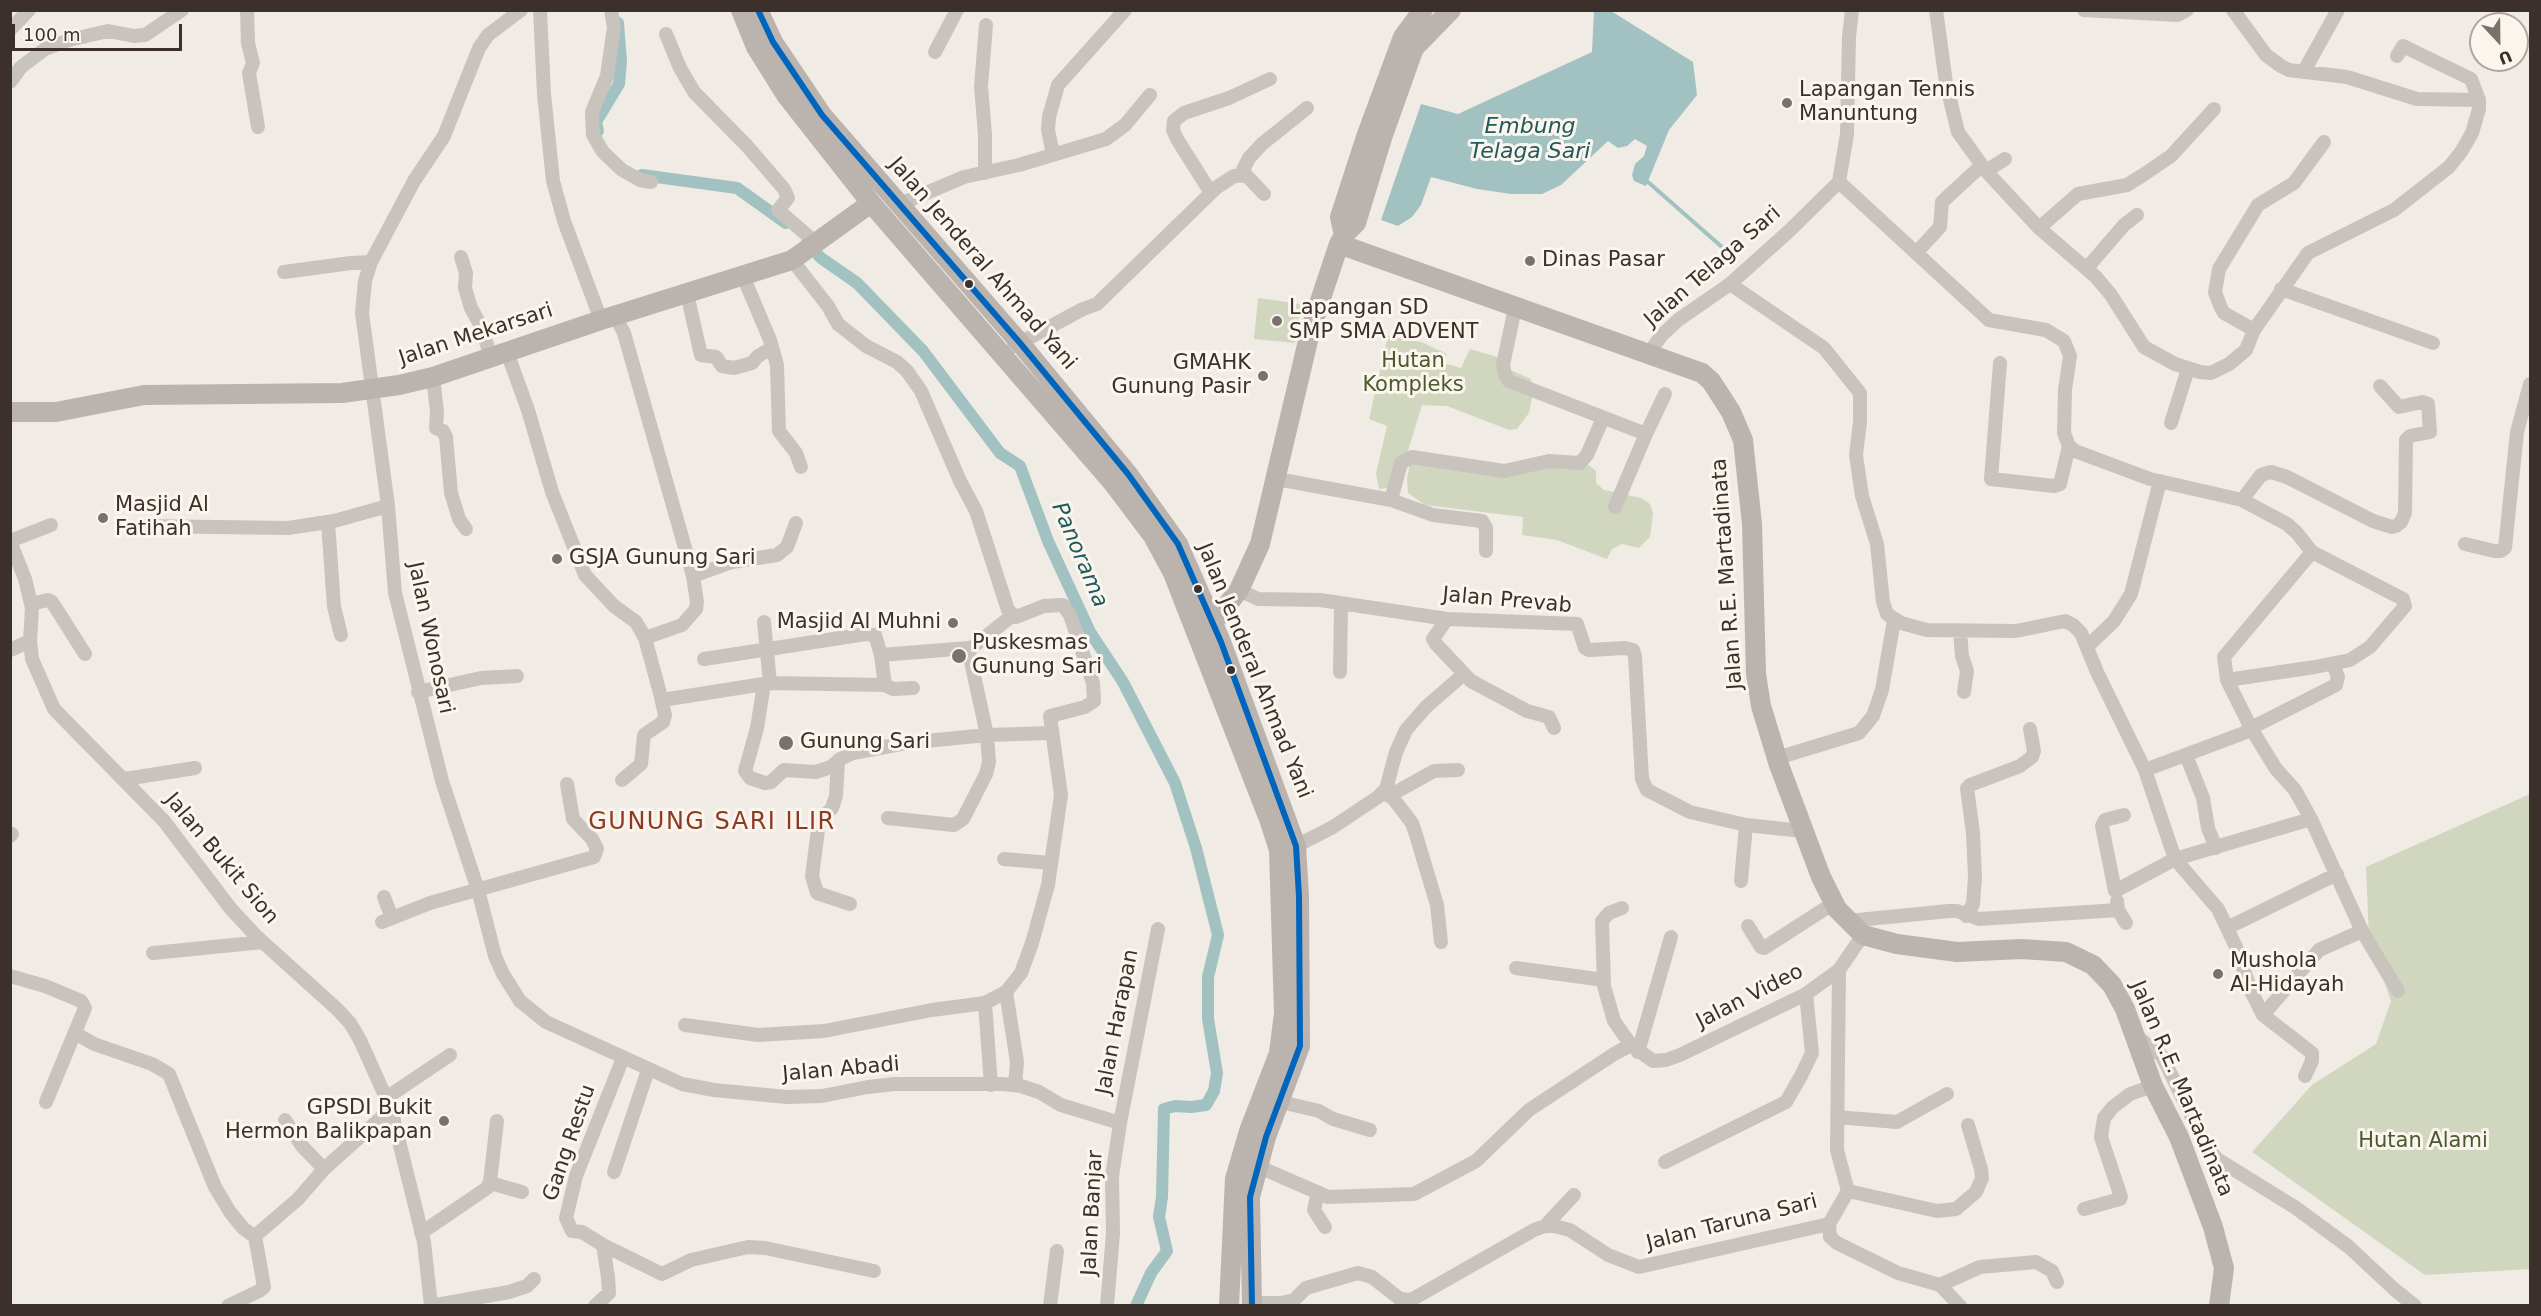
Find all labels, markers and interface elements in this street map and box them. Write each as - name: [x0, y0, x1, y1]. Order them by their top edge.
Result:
- scale bar: [15, 12, 184, 50]
- north arrow: [2469, 12, 2529, 72]
- text: 100 m: [23, 24, 81, 45]
- text: U: [2496, 46, 2515, 69]
- place label: Lapangan Tennis Manuntung: [1799, 78, 1975, 128]
- marker: Lapangan Tennis Manuntung: [1780, 96, 1794, 110]
- water label: Embung Telaga Sari: [1470, 114, 1590, 166]
- street label: Jalan Jenderal Ahmad Yani: [883, 153, 1081, 375]
- street label: Jalan Telaga Sari: [1640, 201, 1786, 333]
- place label: Dinas Pasar: [1542, 248, 1665, 274]
- marker: Dinas Pasar: [1523, 254, 1537, 268]
- unlabelled marker: [963, 278, 975, 290]
- place label: Lapangan SD SMP SMA ADVENT: [1289, 296, 1479, 346]
- street label: Jalan Mekarsari: [396, 298, 556, 372]
- marker: Lapangan SD SMP SMA ADVENT: [1270, 314, 1284, 328]
- park label: Hutan Kompleks: [1362, 349, 1464, 399]
- place label: GMAHK Gunung Pasir: [1111, 351, 1251, 401]
- marker: GMAHK Gunung Pasir: [1256, 369, 1270, 383]
- street label: Jalan R.E. Martadinata: [1707, 457, 1749, 691]
- place label: Masjid Al Fatihah: [115, 493, 209, 543]
- water label: Panorama: [1045, 498, 1113, 612]
- marker: Masjid Al Fatihah: [96, 511, 110, 525]
- street label: Jalan Jenderal Ahmad Yani: [1191, 540, 1317, 802]
- place label: GSJA Gunung Sari: [569, 546, 756, 572]
- marker: GSJA Gunung Sari: [550, 552, 564, 566]
- street label: Jalan Wonosari: [402, 560, 458, 716]
- unlabelled marker: [1192, 583, 1204, 595]
- street label: Jalan Prevab: [1441, 583, 1573, 619]
- place label: Masjid Al Muhni: [777, 610, 941, 636]
- marker: Masjid Al Muhni: [946, 616, 960, 630]
- place label: Puskesmas Gunung Sari: [972, 631, 1102, 681]
- marker: Puskesmas Gunung Sari: [950, 647, 968, 665]
- unlabelled marker: [1225, 664, 1237, 676]
- place label: Gunung Sari: [800, 730, 930, 756]
- marker: Gunung Sari: [777, 734, 795, 752]
- street label: Jalan Bukit Sion: [159, 788, 283, 930]
- district label: GUNUNG SARI ILIR: [588, 809, 836, 837]
- street label: Jalan Harapan: [1092, 947, 1144, 1097]
- place label: Mushola Al-Hidayah: [2230, 949, 2344, 999]
- street label: Jalan Video: [1692, 959, 1808, 1035]
- marker: Mushola Al-Hidayah: [2211, 967, 2225, 981]
- street label: Jalan R.E. Martadinata: [2124, 977, 2238, 1201]
- street label: Jalan Abadi: [781, 1052, 901, 1088]
- street label: Gang Restu: [538, 1081, 602, 1205]
- place label: GPSDI Bukit Hermon Balikpapan: [225, 1096, 432, 1146]
- marker: GPSDI Bukit Hermon Balikpapan: [437, 1114, 451, 1128]
- park label: Hutan Alami: [2358, 1129, 2488, 1155]
- street label: Jalan Banjar: [1077, 1150, 1109, 1276]
- street label: Jalan Taruna Sari: [1644, 1190, 1820, 1256]

